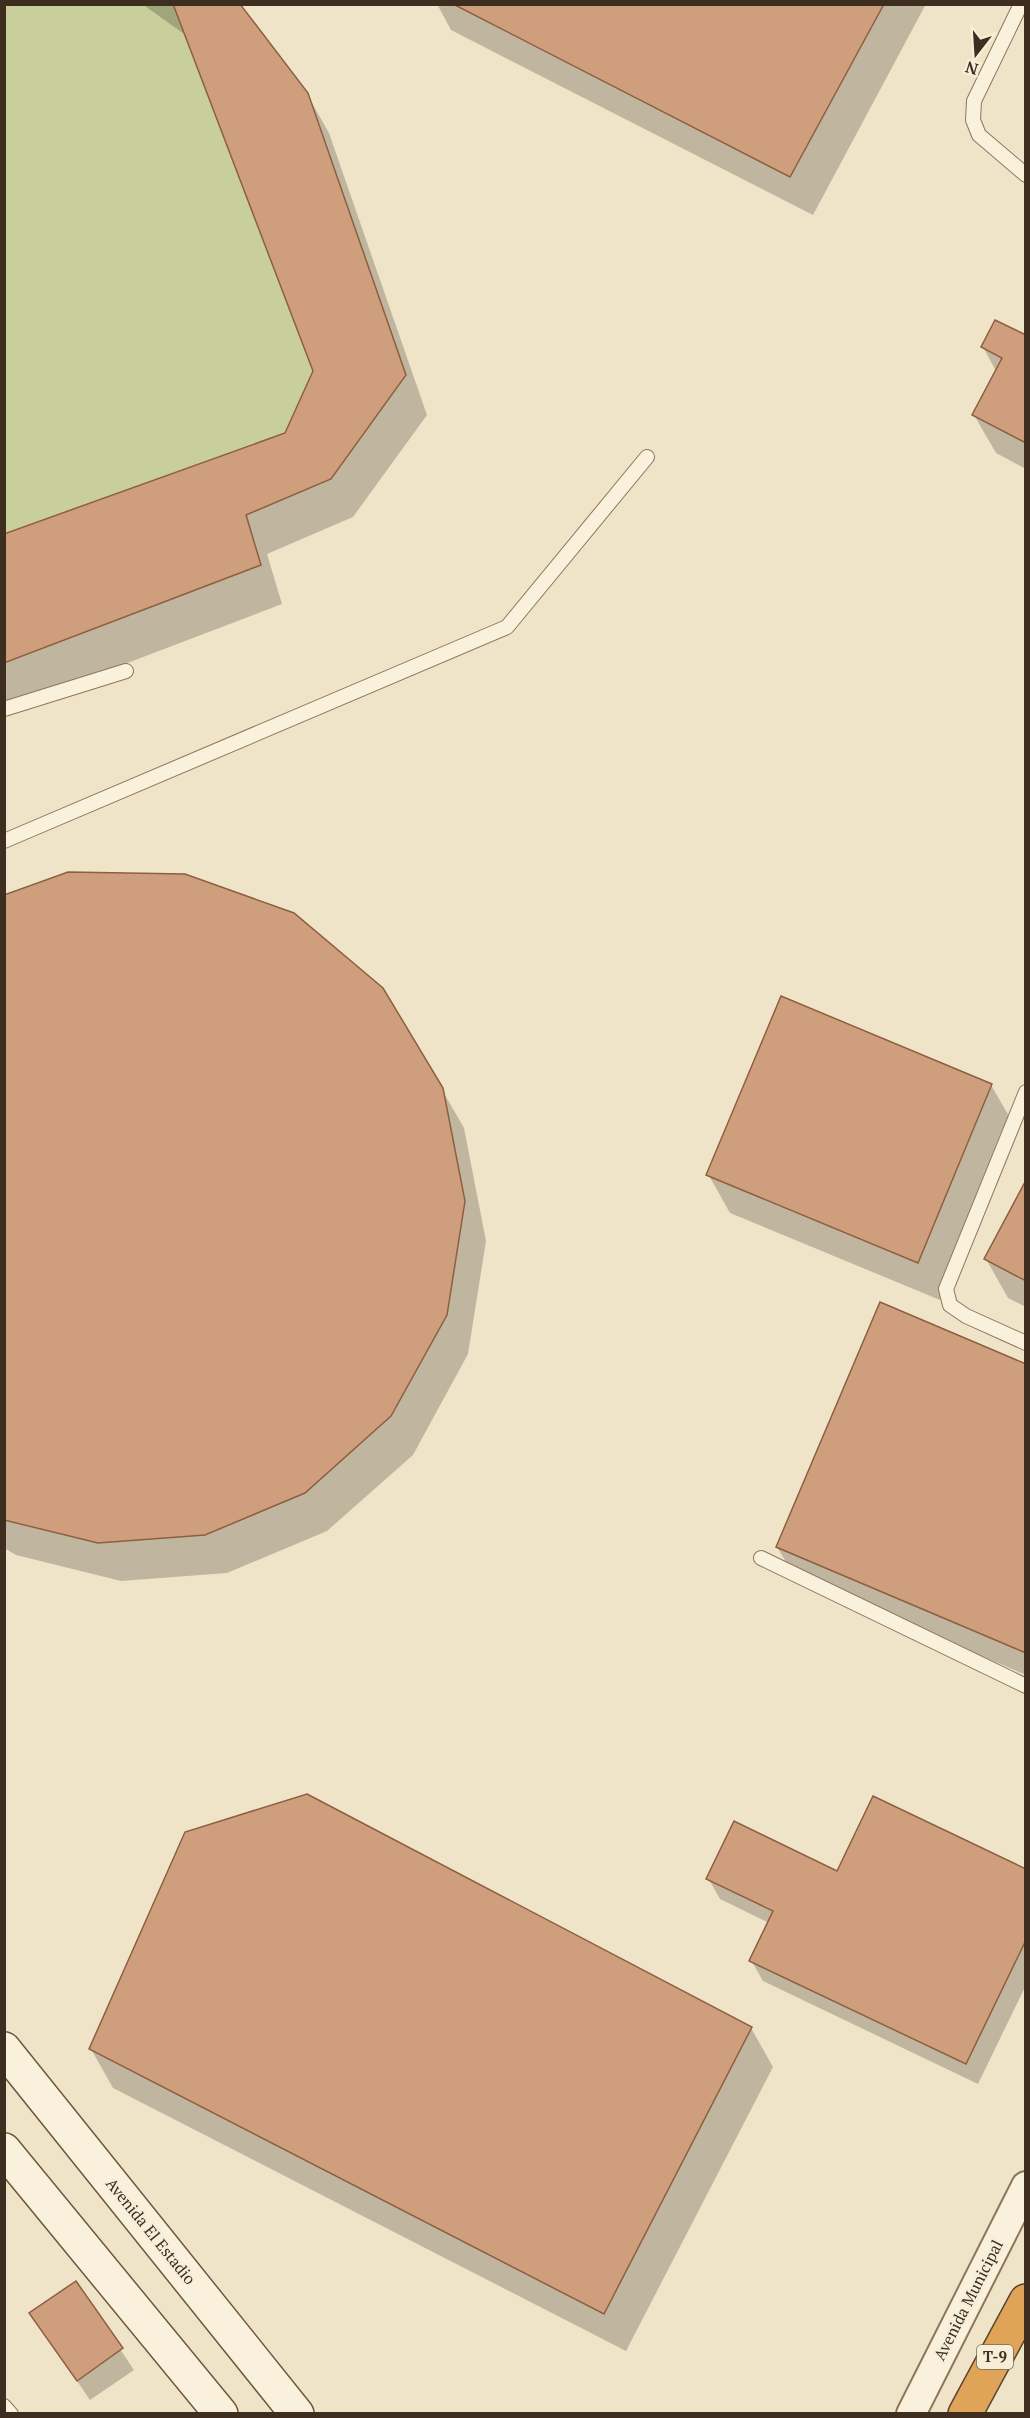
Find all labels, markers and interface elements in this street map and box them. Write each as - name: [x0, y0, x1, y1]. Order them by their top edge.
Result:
- north arrow: [946, 24, 1006, 84]
- text: N: [963, 56, 981, 81]
- street label: Avenida El Estadio: [101, 2173, 201, 2289]
- street label: Avenida Municipal: [928, 2236, 1008, 2364]
- road number: T-9: [977, 2345, 1013, 2369]

